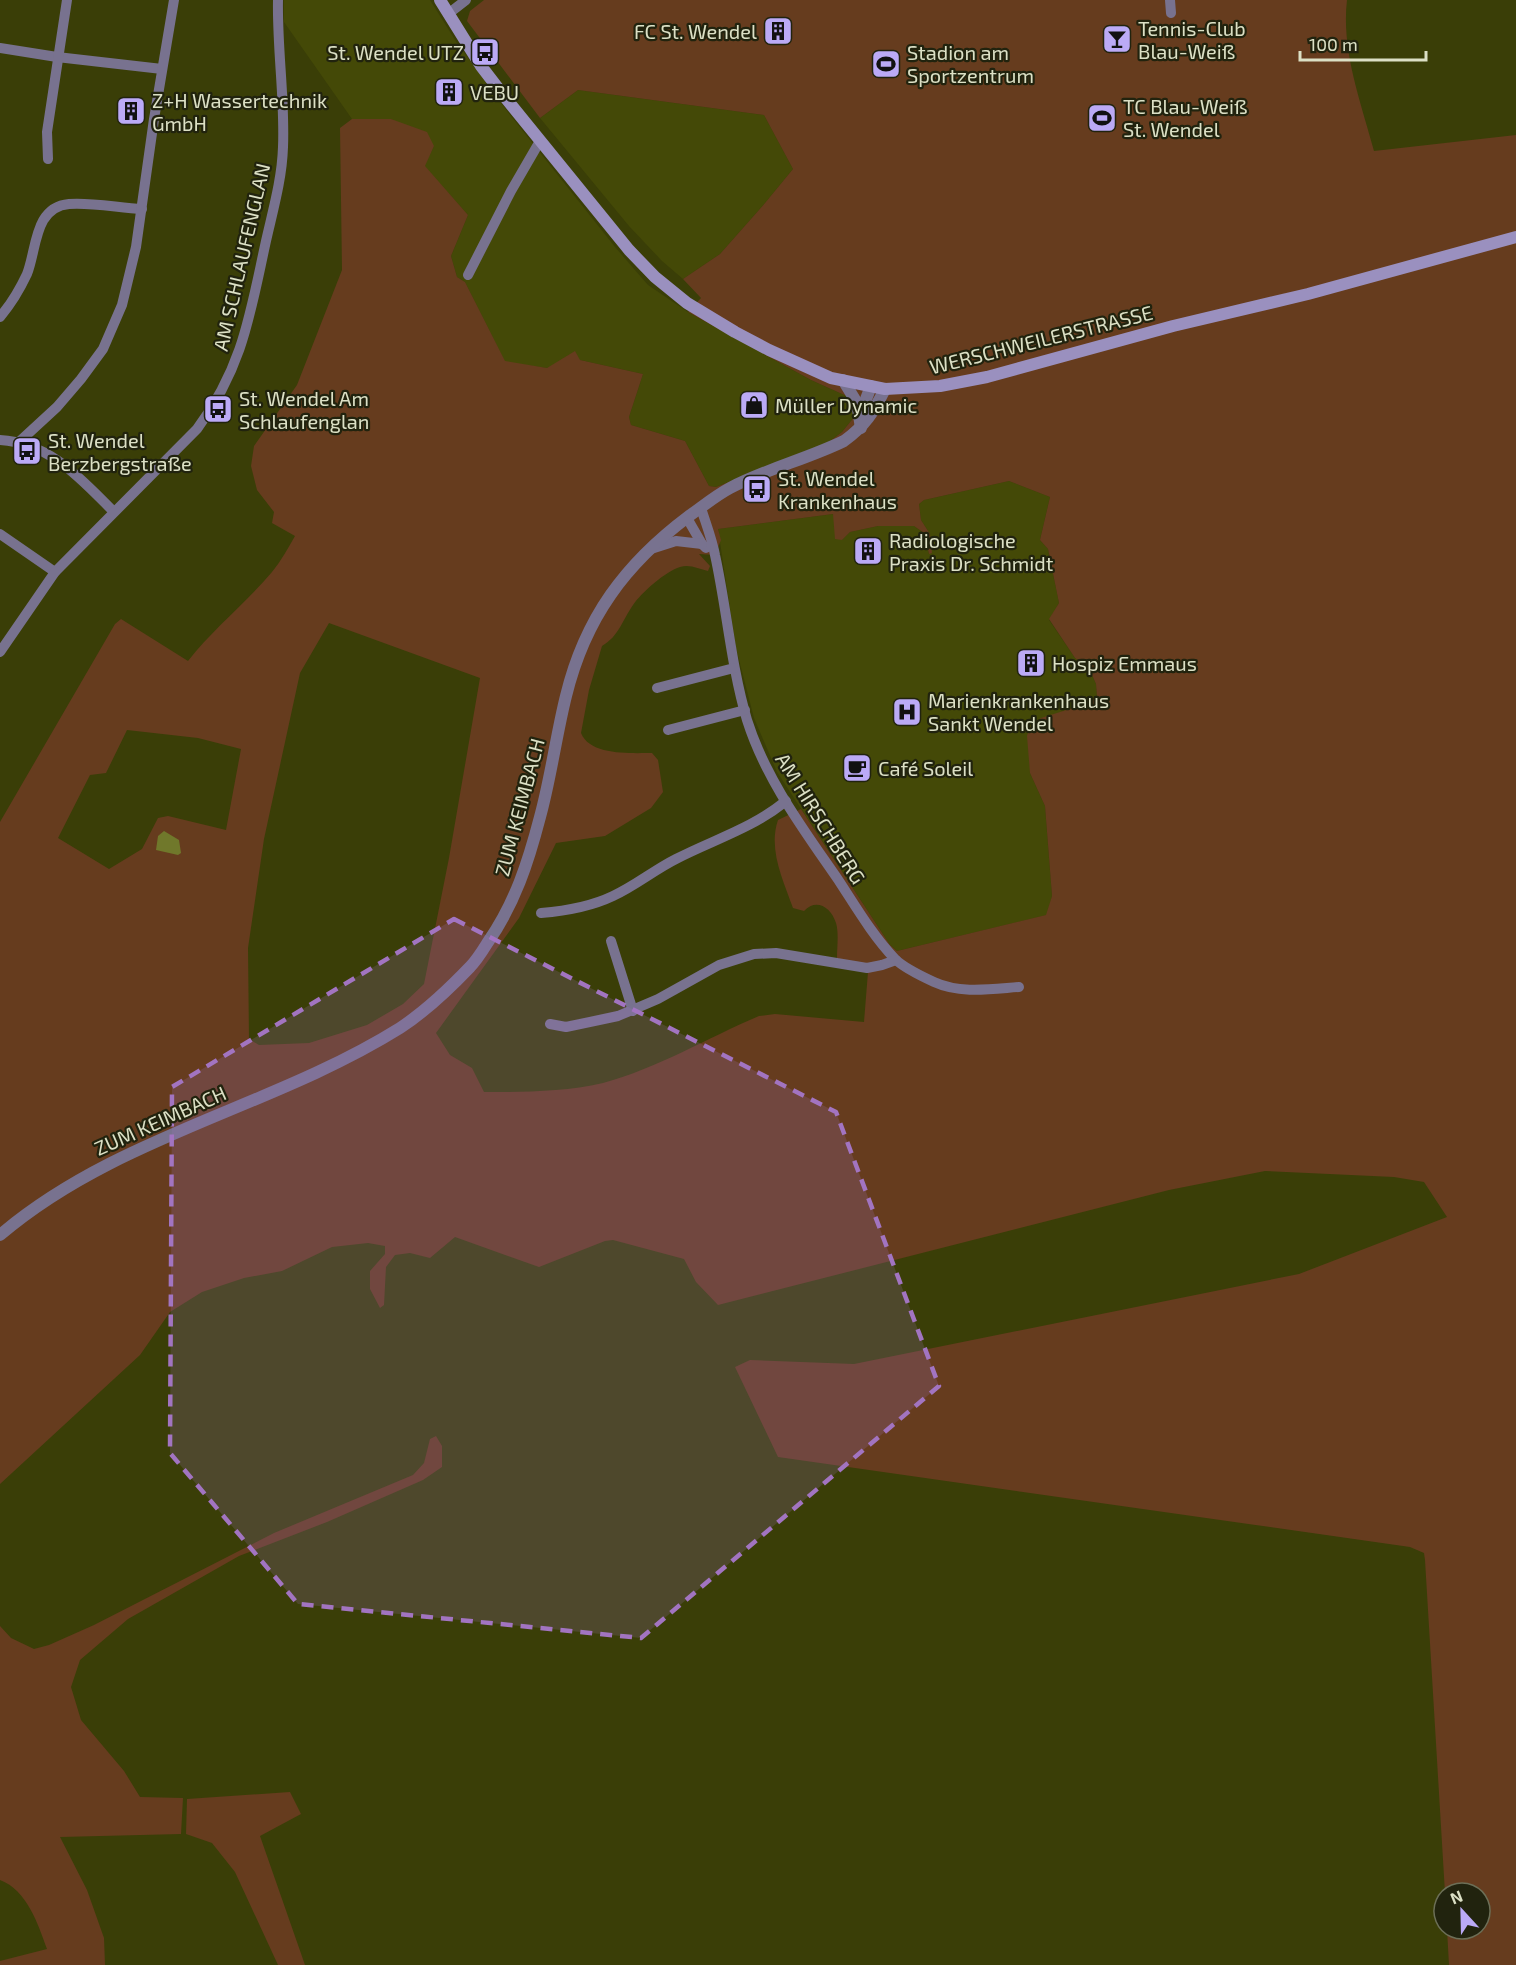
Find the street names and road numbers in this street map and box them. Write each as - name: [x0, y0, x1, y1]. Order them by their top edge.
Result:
- street label: AM SCHLAUFENGLAN: [208, 161, 274, 353]
- street label: WERSCHWEILERSTRASSE: [927, 300, 1155, 378]
- street label: ZUM KEIMBACH: [489, 735, 549, 879]
- street label: AM HIRSCHBERG: [771, 748, 871, 888]
- street label: ZUM KEIMBACH: [90, 1080, 230, 1160]

